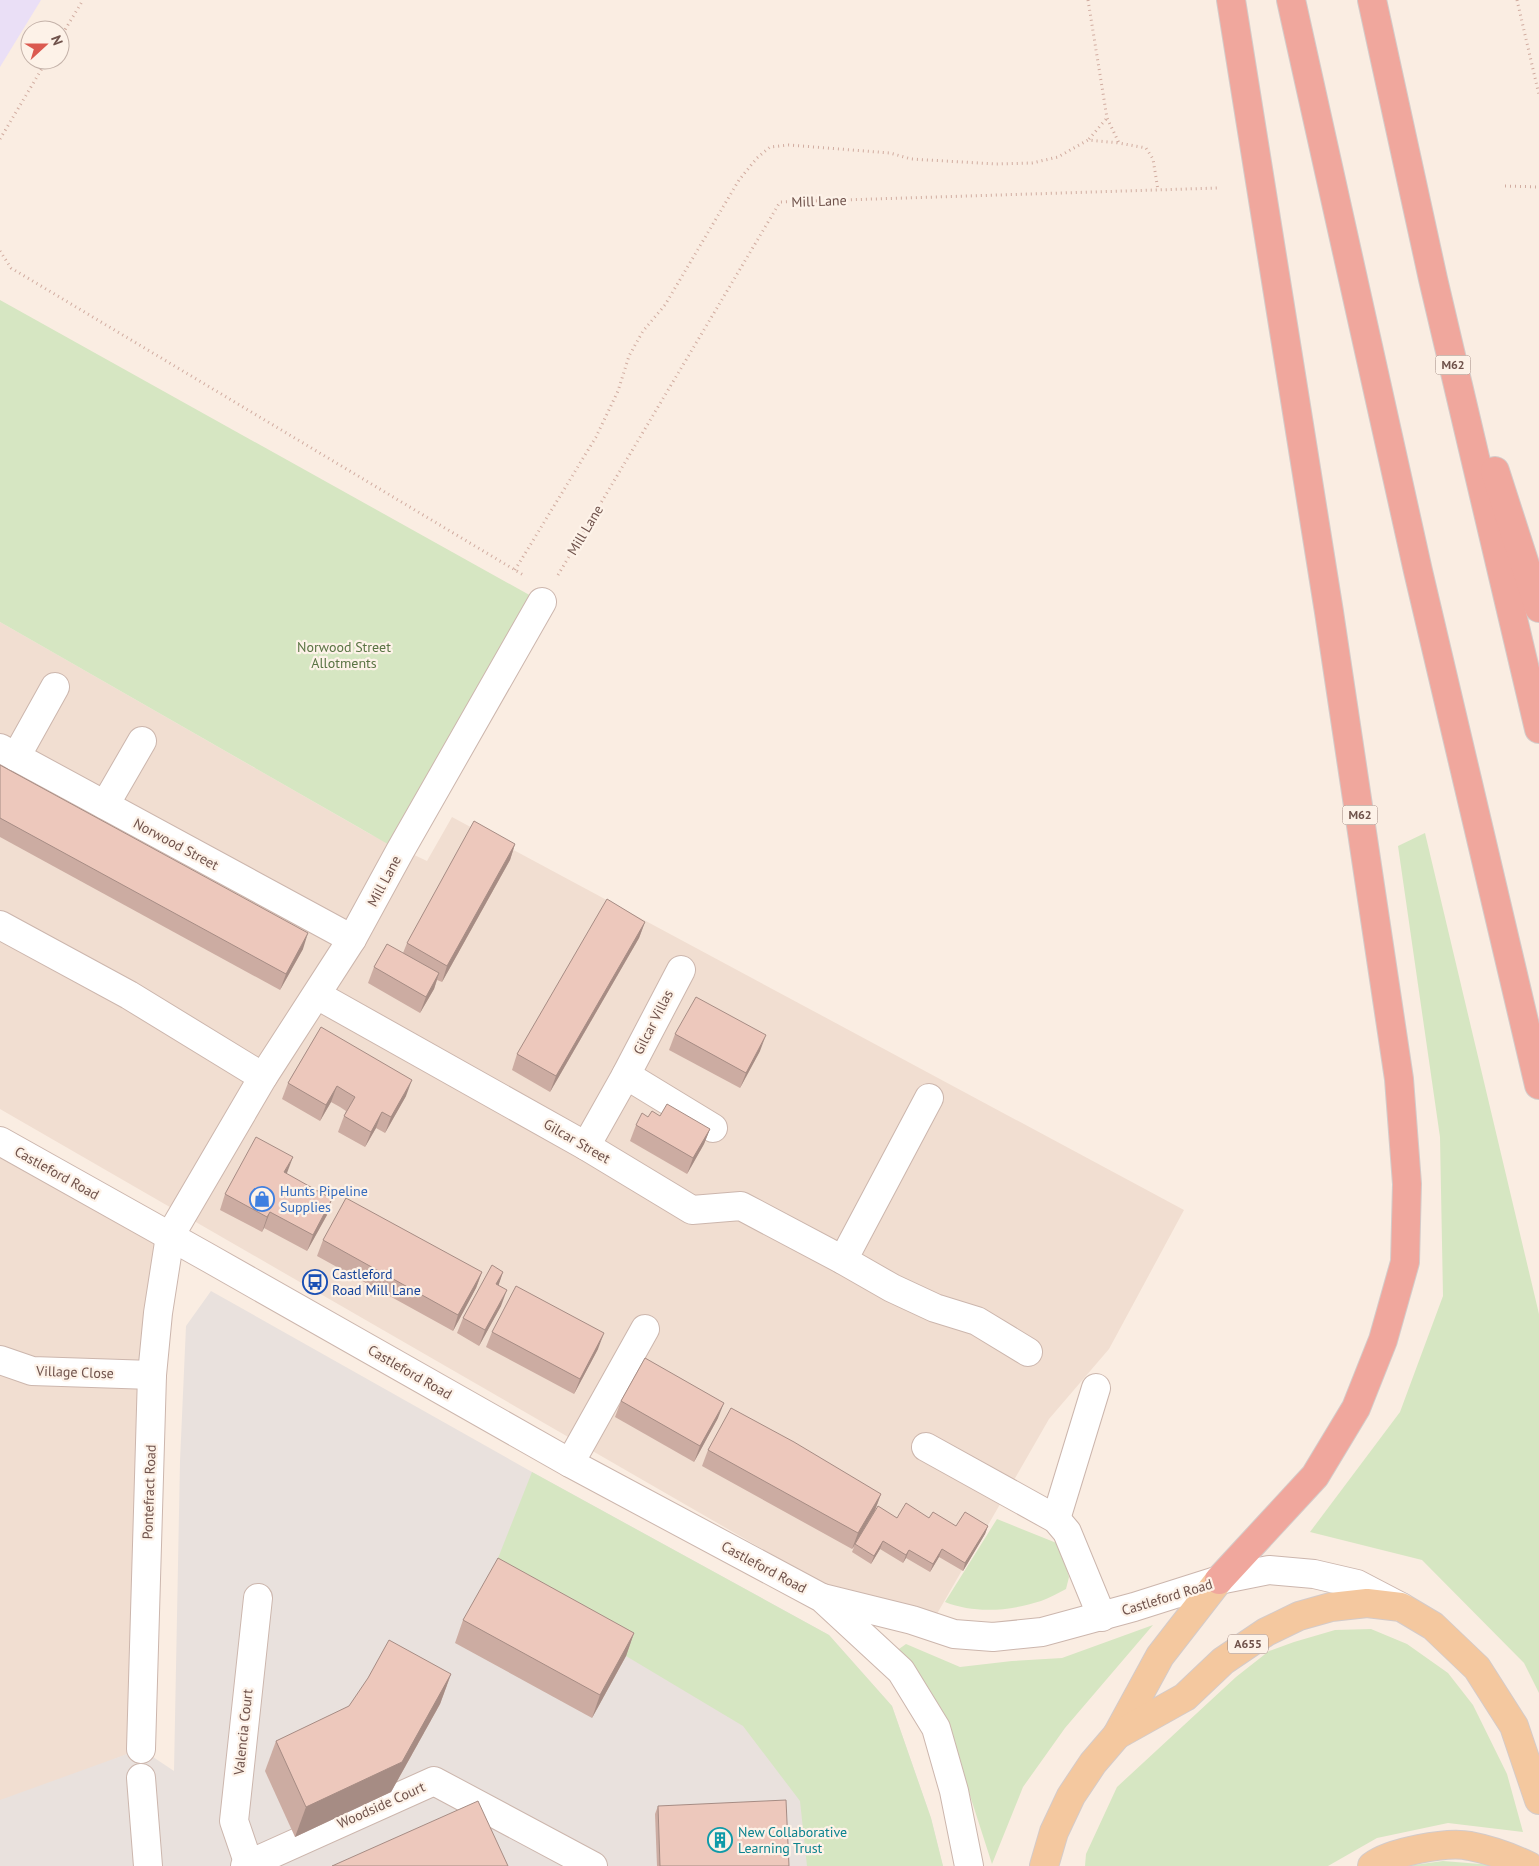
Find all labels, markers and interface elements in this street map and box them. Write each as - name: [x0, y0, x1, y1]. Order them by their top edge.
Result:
- north arrow: [20, 20, 70, 70]
- text: N: [47, 33, 67, 48]
- street label: Mill Lane: [791, 191, 847, 211]
- road number: M62: [1436, 356, 1470, 374]
- street label: Mill Lane: [563, 502, 607, 558]
- park label: Norwood Street Allotments: [297, 638, 391, 672]
- road number: M62: [1342, 806, 1378, 824]
- street label: Norwood Street: [130, 814, 222, 874]
- street label: Mill Lane: [363, 852, 405, 910]
- street label: Gilcar Villas: [629, 986, 677, 1057]
- street label: Gilcar Street: [540, 1115, 614, 1167]
- street label: Castleford Road: [12, 1142, 102, 1204]
- place label: Hunts Pipeline Supplies: [280, 1182, 368, 1216]
- shop icon: Hunts Pipeline Supplies: [249, 1186, 275, 1212]
- place label: Castleford Road Mill Lane: [332, 1265, 421, 1299]
- bus stop icon: Castleford Road Mill Lane: [302, 1269, 328, 1295]
- street label: Castleford Road: [365, 1341, 455, 1403]
- street label: Village Close: [35, 1362, 114, 1382]
- street label: Pontefract Road: [138, 1444, 160, 1540]
- street label: Castleford Road: [718, 1537, 810, 1597]
- street label: Castleford Road: [1119, 1575, 1215, 1619]
- road number: A655: [1228, 1635, 1268, 1654]
- street label: Valencia Court: [229, 1688, 256, 1777]
- street label: Woodside Court: [334, 1778, 428, 1832]
- place label: New Collaborative Learning Trust: [738, 1823, 847, 1857]
- building icon: New Collaborative Learning Trust: [707, 1827, 733, 1853]

